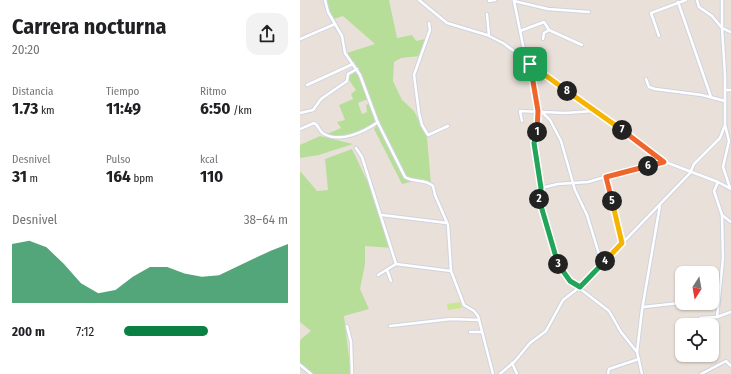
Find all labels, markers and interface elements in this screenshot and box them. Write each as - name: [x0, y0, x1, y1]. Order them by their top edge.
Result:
- text: Carrera nocturna: [12, 13, 166, 40]
- button: share: [246, 13, 288, 55]
- text: 20:20: [12, 42, 40, 57]
- pin: [513, 47, 547, 81]
- icon: arrive: [519, 53, 541, 75]
- pin: 8: [557, 81, 577, 101]
- text: 8: [564, 84, 570, 97]
- text: Distancia: [12, 85, 53, 98]
- text: Tiempo: [106, 85, 139, 98]
- text: Ritmo: [200, 85, 227, 98]
- text: 1.73: [12, 98, 38, 119]
- text: 11:49: [106, 98, 141, 119]
- text: 6:50: [200, 98, 231, 119]
- text: km: [38, 104, 55, 117]
- text: /km: [231, 104, 252, 117]
- pin: 7: [612, 120, 632, 140]
- pin: 1: [527, 122, 547, 142]
- text: 7: [620, 123, 624, 136]
- text: 1: [535, 125, 539, 138]
- text: Desnivel: [12, 153, 50, 166]
- text: Pulso: [106, 153, 131, 166]
- text: kcal: [200, 153, 218, 166]
- pin: 6: [638, 156, 658, 176]
- text: 6: [645, 159, 651, 172]
- text: 31: [12, 166, 27, 187]
- text: 164: [106, 166, 131, 187]
- text: 110: [200, 166, 223, 187]
- text: m: [27, 172, 38, 185]
- text: bpm: [131, 172, 154, 185]
- pin: 2: [529, 189, 549, 209]
- pin: 5: [602, 191, 622, 211]
- text: 2: [536, 192, 542, 205]
- text: 5: [609, 194, 615, 207]
- text: Desnivel: [12, 212, 57, 227]
- text: 38–64 m: [244, 212, 288, 227]
- pin: 4: [595, 251, 615, 271]
- pin: 3: [548, 254, 568, 274]
- text: 4: [602, 254, 608, 267]
- text: 3: [555, 257, 561, 270]
- north arrow: [675, 266, 719, 310]
- map controls: [675, 266, 719, 362]
- button: locate: [675, 318, 719, 362]
- text: 200 m: [12, 324, 45, 339]
- text: 7:12: [76, 324, 94, 339]

